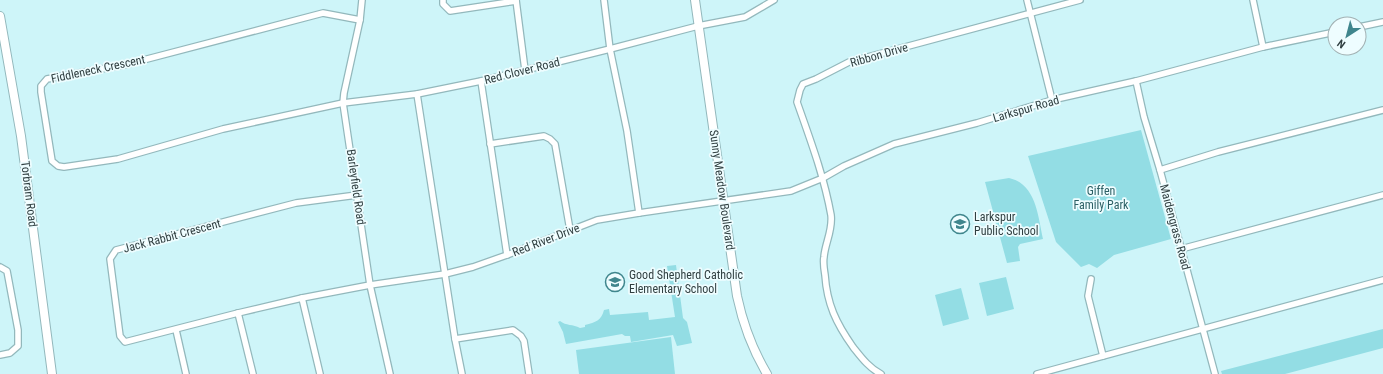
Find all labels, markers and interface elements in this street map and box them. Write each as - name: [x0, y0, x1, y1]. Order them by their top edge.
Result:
- north arrow: [1327, 16, 1367, 56]
- text: N: [1335, 36, 1348, 51]
- street label: Ribbon Drive: [848, 40, 910, 70]
- street label: Fiddleneck Crescent: [50, 52, 147, 86]
- street label: Red Clover Road: [483, 55, 561, 87]
- street label: Larkspur Road: [991, 93, 1061, 125]
- street label: Sunny Meadow Boulevard: [707, 129, 737, 251]
- street label: Barleyfield Road: [344, 148, 368, 226]
- street label: Torbram Road: [18, 160, 40, 228]
- street label: Maidengrass Road: [1157, 183, 1193, 271]
- park label: Giffen Family Park: [1073, 184, 1129, 212]
- place label: Larkspur Public School: [974, 210, 1039, 238]
- school or university icon: Larkspur Public School: [949, 213, 971, 235]
- street label: Jack Rabbit Crescent: [122, 216, 223, 256]
- street label: Red River Drive: [510, 221, 582, 259]
- place label: Good Shepherd Catholic Elementary School: [629, 268, 744, 296]
- school or university icon: Good Shepherd Catholic Elementary School: [604, 271, 626, 293]

